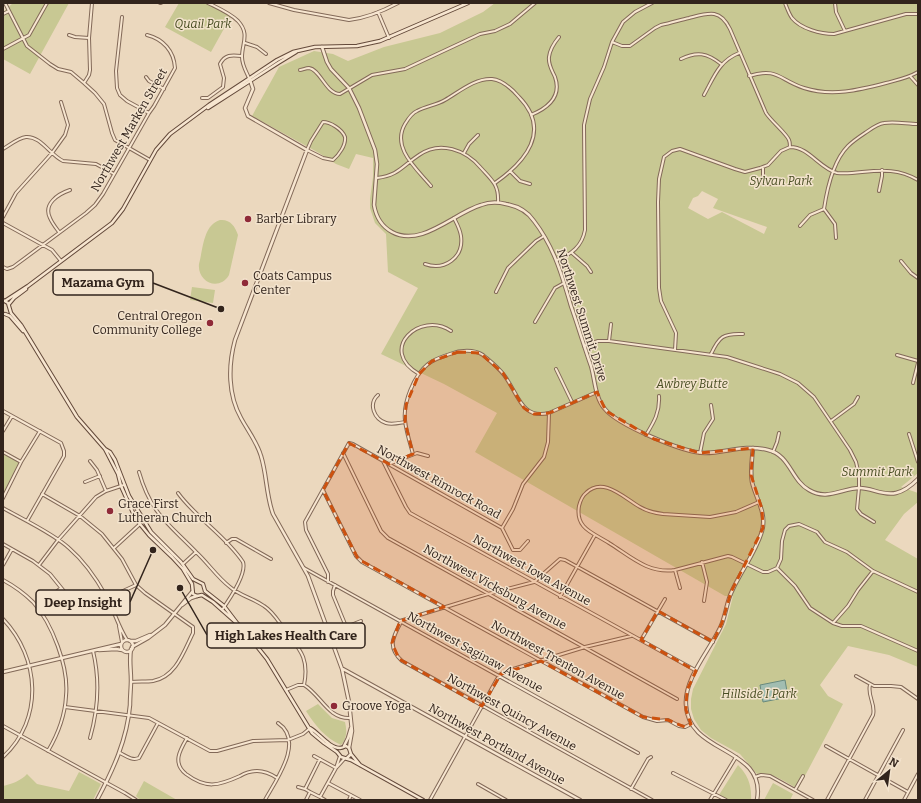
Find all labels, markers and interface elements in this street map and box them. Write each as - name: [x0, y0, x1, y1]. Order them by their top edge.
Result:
- park label: Quail Park: [175, 17, 232, 31]
- street label: Northwest Marken Street: [88, 65, 170, 194]
- park label: Sylvan Park: [749, 174, 813, 188]
- place label: Barber Library: [256, 212, 337, 226]
- marker: Barber Library: [243, 214, 253, 224]
- street label: Northwest Summit Drive: [554, 247, 610, 383]
- place label: Coats Campus Center: [253, 269, 332, 297]
- callout: Mazama Gym: [53, 270, 153, 295]
- text: Mazama Gym: [61, 275, 145, 290]
- marker: Coats Campus Center: [240, 278, 250, 288]
- place label: Central Oregon Community College: [92, 309, 202, 337]
- marker: Central Oregon Community College: [205, 318, 215, 328]
- park label: Awbrey Butte: [655, 377, 728, 391]
- street label: Northwest Rimrock Road: [375, 442, 503, 522]
- park label: Summit Park: [842, 465, 913, 479]
- place label: Grace First Lutheran Church: [118, 497, 213, 525]
- marker: Grace First Lutheran Church: [105, 506, 115, 516]
- street label: Northwest Iowa Avenue: [471, 532, 593, 608]
- street label: Northwest Vicksburg Avenue: [421, 542, 569, 632]
- callout: Deep Insight: [36, 590, 130, 615]
- text: Deep Insight: [44, 595, 122, 610]
- street label: Northwest Saginaw Avenue: [405, 609, 545, 695]
- street label: Northwest Trenton Avenue: [489, 617, 627, 703]
- callout: High Lakes Health Care: [207, 623, 365, 648]
- text: High Lakes Health Care: [215, 628, 357, 643]
- street label: Northwest Quincy Avenue: [445, 671, 579, 753]
- park label: Hillside I Park: [721, 687, 797, 701]
- place label: Groove Yoga: [342, 699, 412, 713]
- marker: Groove Yoga: [329, 701, 339, 711]
- street label: Northwest Portland Avenue: [426, 701, 568, 787]
- north arrow: [869, 751, 909, 791]
- text: N: [887, 755, 901, 771]

